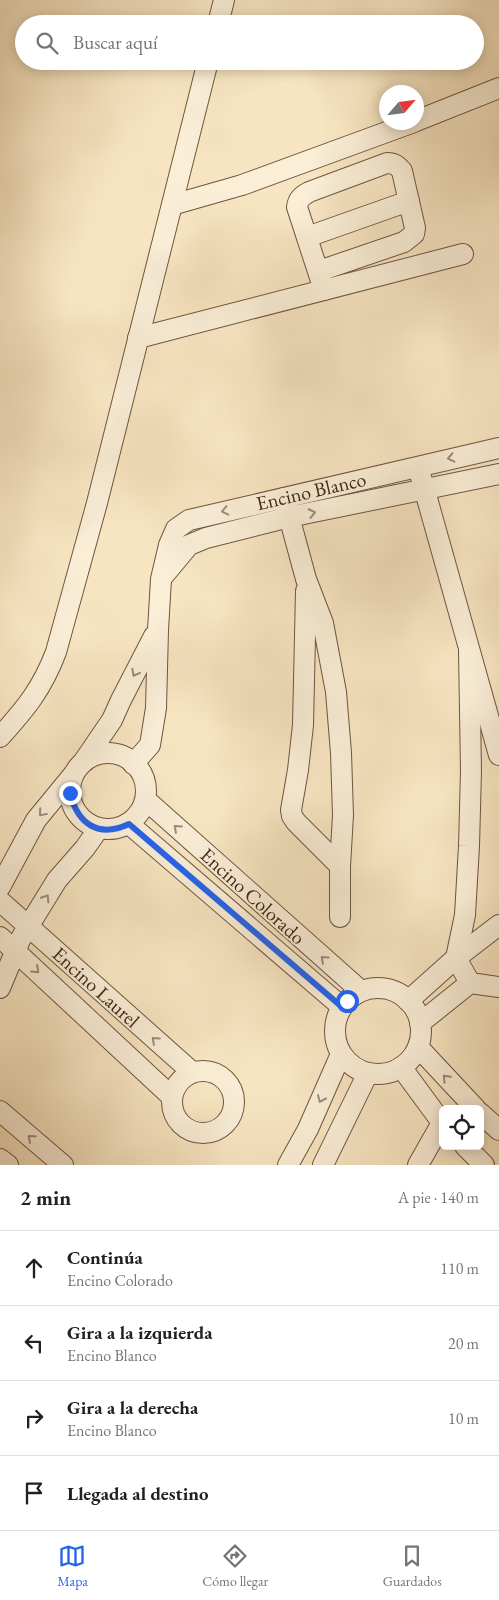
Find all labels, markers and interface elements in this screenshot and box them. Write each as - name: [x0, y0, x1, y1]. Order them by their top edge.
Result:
- search box: [15, 15, 484, 70]
- icon: search: [33, 29, 61, 57]
- text: Buscar aquí: [73, 30, 158, 55]
- north arrow: [379, 85, 424, 130]
- one-way arrow: [447, 452, 456, 463]
- street label: Encino Blanco: [253, 466, 369, 516]
- one-way arrow: [221, 505, 230, 516]
- one-way arrow: [308, 508, 317, 518]
- one-way arrow: [131, 668, 141, 677]
- route end: [59, 782, 82, 805]
- one-way arrow: [39, 807, 48, 816]
- one-way arrow: [173, 825, 182, 834]
- street label: Encino Colorado: [195, 842, 311, 950]
- one-way arrow: [40, 894, 49, 904]
- street label: Encino Laurel: [47, 941, 145, 1033]
- one-way arrow: [321, 956, 330, 965]
- one-way arrow: [30, 964, 39, 973]
- route start: [336, 990, 359, 1013]
- one-way arrow: [152, 1037, 161, 1046]
- one-way arrow: [443, 1075, 452, 1084]
- one-way arrow: [317, 1094, 328, 1103]
- map controls: [439, 1105, 484, 1150]
- button: locate: [439, 1105, 484, 1150]
- one-way arrow: [28, 1135, 37, 1144]
- text: 2 min: [20, 1184, 71, 1211]
- text: A pie · 140 m: [398, 1187, 479, 1208]
- text: Continúa: [67, 1245, 143, 1270]
- icon: ahead: [20, 1254, 48, 1282]
- text: 110 m: [440, 1258, 479, 1279]
- text: Encino Colorado: [67, 1270, 173, 1291]
- text: Gira a la izquierda: [67, 1320, 213, 1345]
- icon: left: [20, 1329, 48, 1357]
- text: 20 m: [448, 1333, 479, 1354]
- text: Encino Blanco: [67, 1345, 157, 1366]
- text: Gira a la derecha: [67, 1395, 198, 1420]
- icon: right: [20, 1404, 48, 1432]
- text: 10 m: [448, 1408, 479, 1429]
- text: Encino Blanco: [67, 1420, 157, 1441]
- icon: arrive: [20, 1479, 48, 1507]
- text: Llegada al destino: [67, 1481, 209, 1506]
- tab: Mapa: [57, 1542, 88, 1590]
- tab: Cómo llegar: [202, 1542, 268, 1590]
- tab: Guardados: [383, 1542, 442, 1590]

